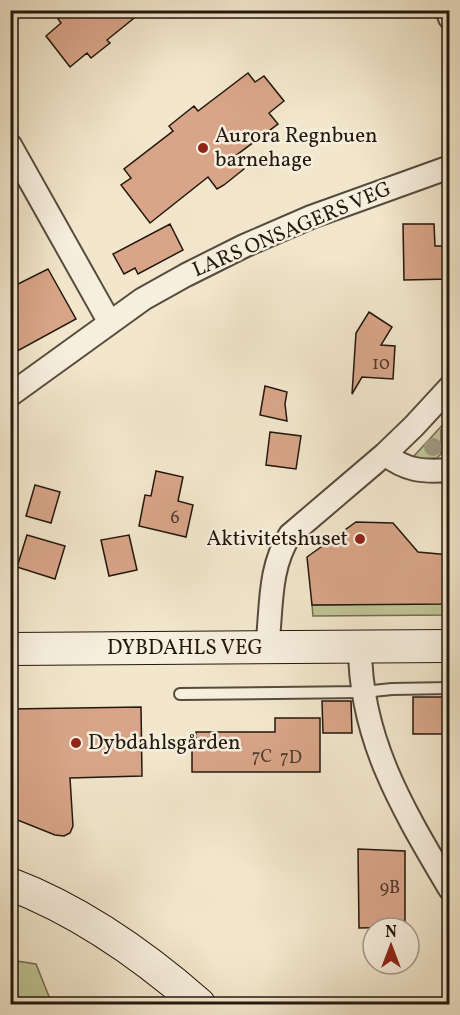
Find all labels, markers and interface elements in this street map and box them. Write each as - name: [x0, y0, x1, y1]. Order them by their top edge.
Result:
- place label: Aurora Regnbuen barnehage: [215, 122, 378, 175]
- marker: Aurora Regnbuen barnehage: [196, 141, 210, 155]
- street label: LARS ONSAGERS VEG: [188, 175, 396, 285]
- house number: 10: [372, 352, 390, 377]
- house number: 6: [170, 506, 180, 531]
- place label: Aktivitetshuset: [207, 525, 348, 554]
- marker: Aktivitetshuset: [353, 532, 367, 546]
- street label: DYBDAHLS VEG: [107, 634, 263, 663]
- place label: Dybdahlsgården: [88, 729, 241, 758]
- marker: Dybdahlsgården: [69, 736, 83, 750]
- house number: 7C: [252, 745, 272, 770]
- house number: 7D: [280, 746, 302, 771]
- house number: 9B: [380, 876, 400, 901]
- north arrow: [361, 916, 421, 976]
- text: N: [385, 922, 397, 944]

